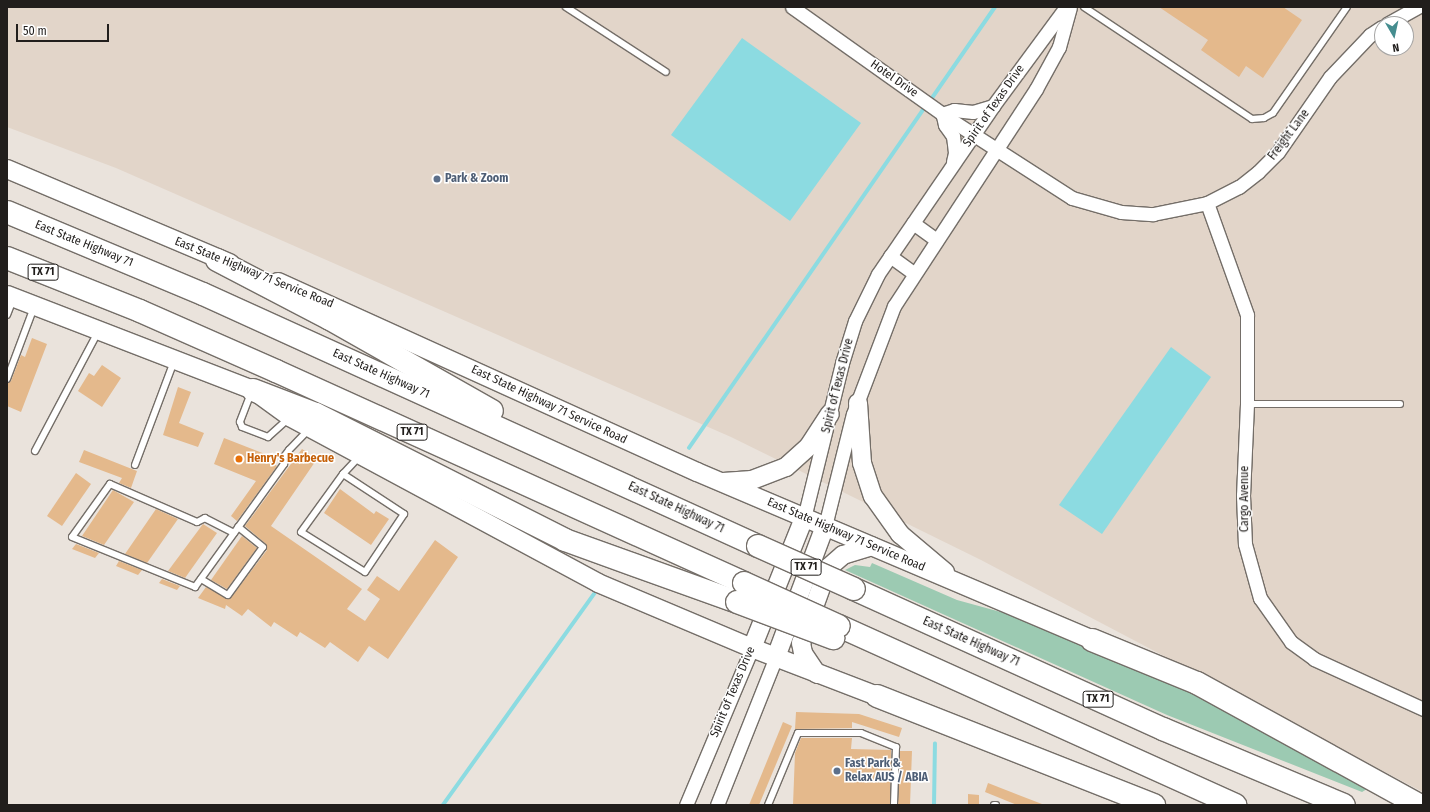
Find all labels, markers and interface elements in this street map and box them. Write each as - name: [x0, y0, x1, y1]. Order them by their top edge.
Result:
- scale bar: [18, 16, 111, 42]
- north arrow: [1374, 16, 1414, 56]
- text: 50 m: [23, 24, 47, 38]
- text: N: [1392, 40, 1400, 54]
- street label: Hotel Drive: [867, 57, 921, 101]
- street label: Spirit of Texas Drive: [960, 62, 1028, 150]
- street label: Freight Lane: [1265, 107, 1313, 163]
- place label: Park & Zoom: [445, 172, 508, 186]
- marker: Park & Zoom: [432, 174, 442, 184]
- street label: East State Highway 71: [33, 218, 135, 270]
- street label: East State Highway 71 Service Road: [172, 234, 336, 312]
- road number: TX 71: [27, 263, 59, 281]
- street label: Spirit of Texas Drive: [819, 337, 857, 435]
- street label: East State Highway 71: [330, 346, 432, 402]
- street label: East State Highway 71 Service Road: [469, 362, 629, 448]
- road number: TX 71: [396, 423, 428, 441]
- place label: Henry's Barbecue: [247, 452, 334, 466]
- marker: Henry's Barbecue: [234, 454, 244, 464]
- street label: Cargo Avenue: [1238, 466, 1252, 532]
- street label: East State Highway 71: [626, 479, 726, 537]
- street label: East State Highway 71 Service Road: [765, 495, 927, 575]
- road number: TX 71: [790, 558, 822, 576]
- street label: East State Highway 71: [920, 614, 1022, 670]
- street label: Spirit of Texas Drive: [707, 645, 759, 739]
- road number: TX 71: [1082, 690, 1114, 708]
- place label: Fast Park & Relax AUS / ABIA: [845, 757, 928, 785]
- marker: Fast Park & Relax AUS / ABIA: [832, 766, 842, 776]

